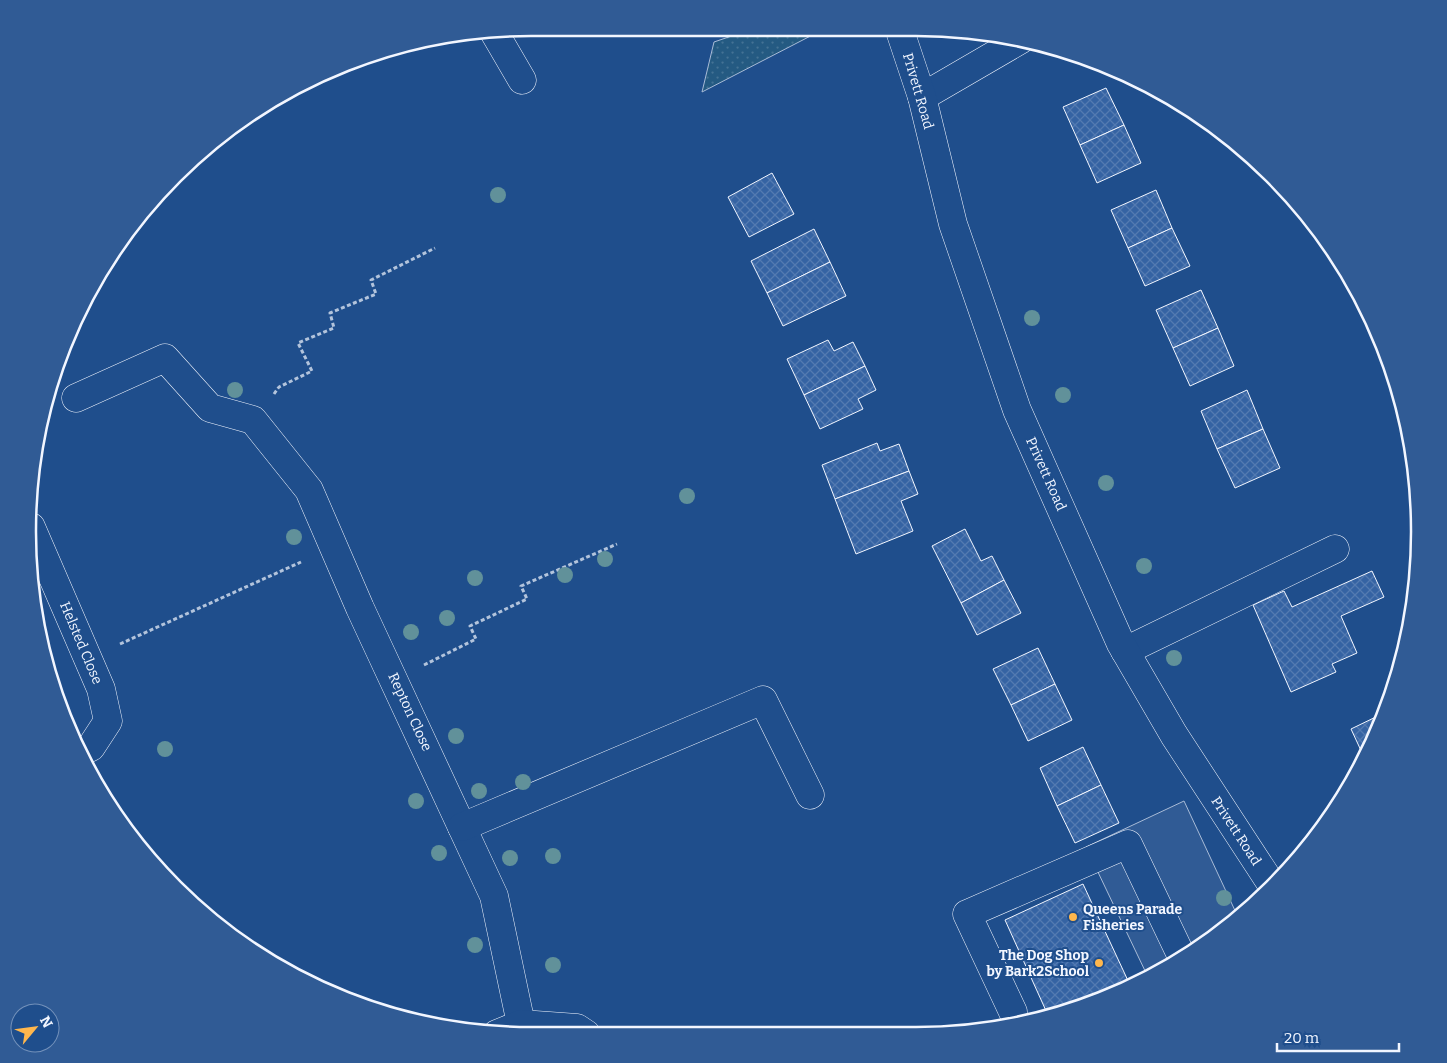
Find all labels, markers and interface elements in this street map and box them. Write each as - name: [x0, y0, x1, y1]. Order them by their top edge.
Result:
- street label: Privett Road: [899, 51, 937, 131]
- street label: Privett Road: [1022, 435, 1070, 513]
- street label: Helsted Close: [56, 599, 106, 687]
- street label: Repton Close: [384, 670, 436, 754]
- street label: Privett Road: [1207, 793, 1265, 869]
- place label: Queens Parade Fisheries: [1083, 901, 1183, 934]
- marker: Queens Parade Fisheries: [1067, 911, 1079, 923]
- place label: The Dog Shop by Bark2School: [987, 947, 1090, 980]
- marker: The Dog Shop by Bark2School: [1093, 957, 1105, 969]
- north arrow: [10, 1003, 60, 1053]
- text: N: [36, 1013, 56, 1031]
- scale bar: [1277, 1020, 1400, 1052]
- text: 20 m: [1284, 1029, 1320, 1047]

